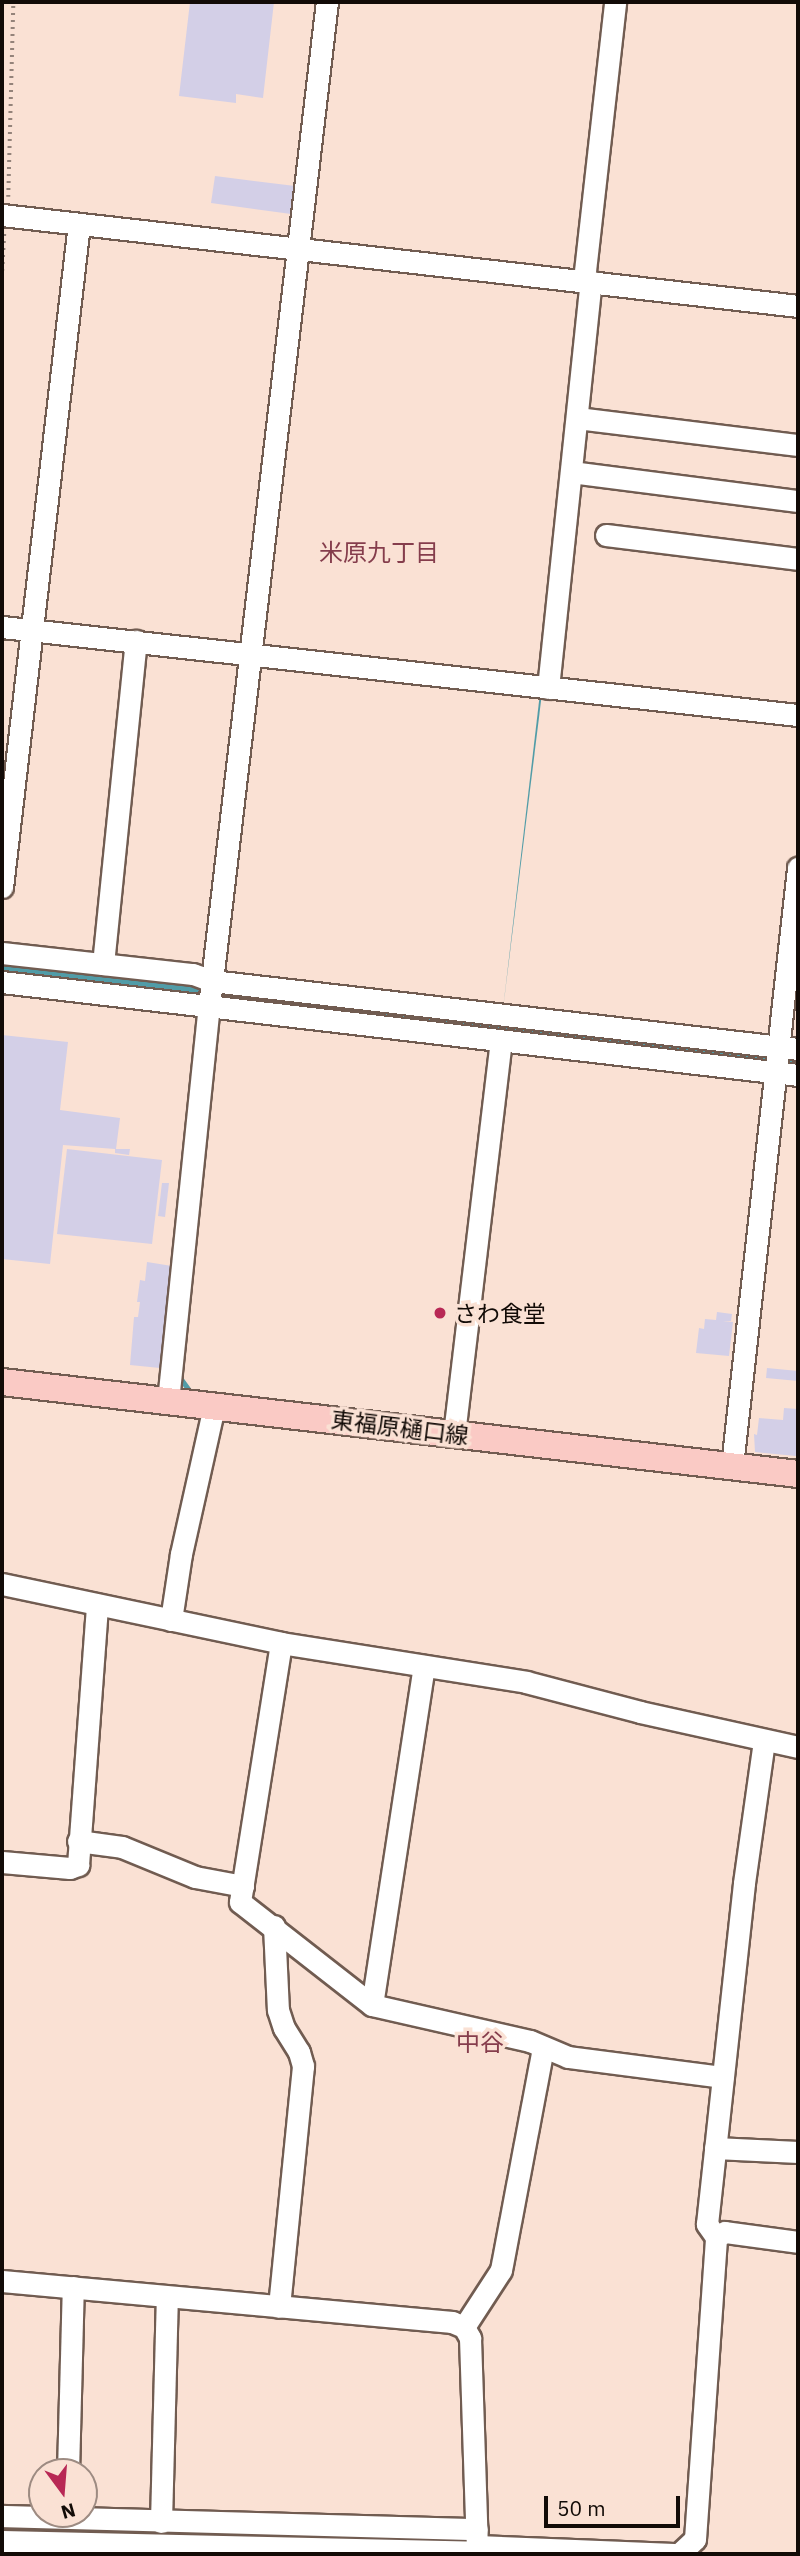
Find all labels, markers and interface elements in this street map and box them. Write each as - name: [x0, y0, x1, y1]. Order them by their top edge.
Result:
- district label: 米原九丁目: [319, 539, 439, 567]
- place label: さわ食堂: [454, 1299, 546, 1327]
- marker: さわ食堂: [432, 1305, 448, 1321]
- street label: 東福原樋口線: [330, 1405, 470, 1449]
- district label: 中谷: [456, 2029, 504, 2057]
- north arrow: [28, 2458, 98, 2528]
- scale bar: [548, 2482, 684, 2526]
- text: 50 m: [557, 2494, 606, 2522]
- text: N: [58, 2498, 78, 2525]

